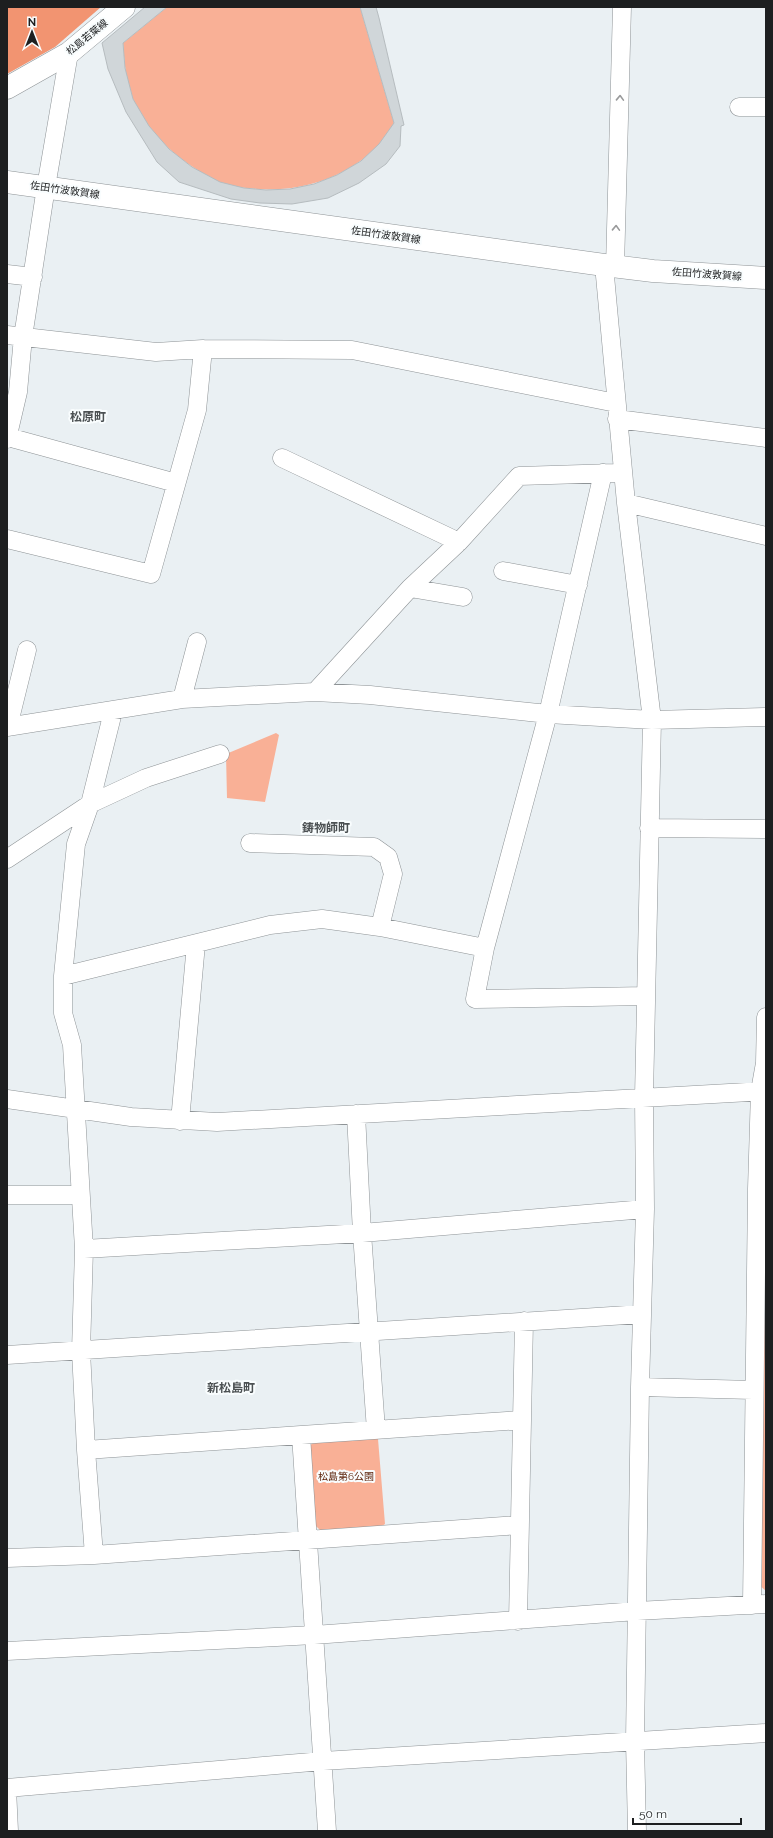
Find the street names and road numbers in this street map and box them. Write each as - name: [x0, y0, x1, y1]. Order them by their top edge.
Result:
- street label: 松島若葉線: [64, 17, 110, 57]
- street label: 佐田竹波敦賀線: [30, 180, 100, 200]
- street label: 佐田竹波敦賀線: [351, 225, 421, 245]
- street label: 佐田竹波敦賀線: [672, 266, 742, 282]

